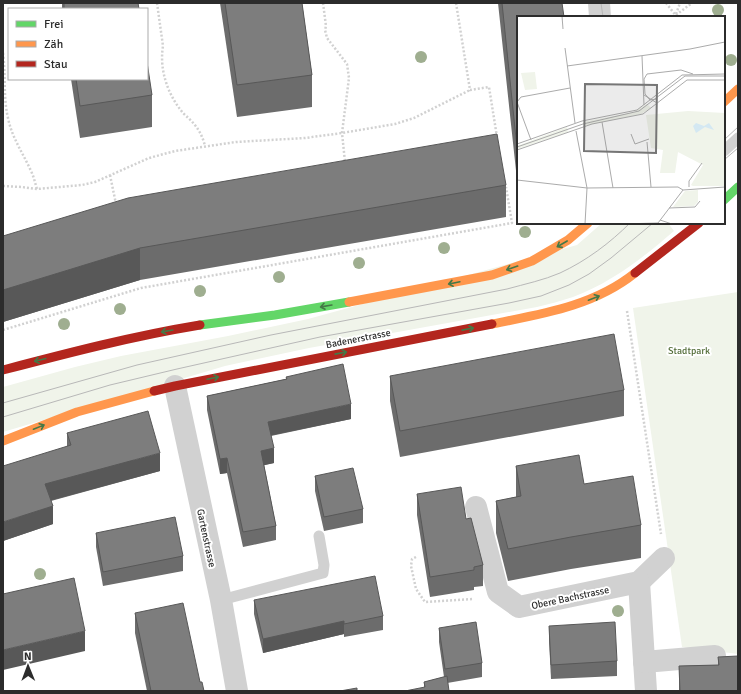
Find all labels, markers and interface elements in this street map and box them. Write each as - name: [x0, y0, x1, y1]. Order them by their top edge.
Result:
- legend: [8, 8, 148, 80]
- inset map: [517, 16, 725, 224]
- text: Frei: [44, 17, 63, 32]
- text: Zäh: [44, 37, 63, 52]
- text: Stau: [44, 57, 68, 72]
- one-way arrow: [556, 240, 568, 248]
- one-way arrow: [506, 265, 519, 272]
- one-way arrow: [448, 279, 461, 287]
- one-way arrow: [588, 294, 601, 301]
- one-way arrow: [320, 302, 333, 310]
- one-way arrow: [461, 324, 474, 332]
- one-way arrow: [161, 327, 174, 335]
- street label: Badenerstrasse: [325, 327, 392, 351]
- park label: Stadtpark: [668, 345, 710, 357]
- one-way arrow: [334, 349, 347, 357]
- one-way arrow: [34, 357, 47, 365]
- one-way arrow: [206, 373, 219, 381]
- one-way arrow: [33, 422, 45, 430]
- street label: Gartenstrasse: [194, 508, 218, 569]
- street label: Obere Bachstrasse: [530, 584, 610, 612]
- north arrow: [8, 646, 48, 686]
- text: N: [24, 650, 32, 663]

